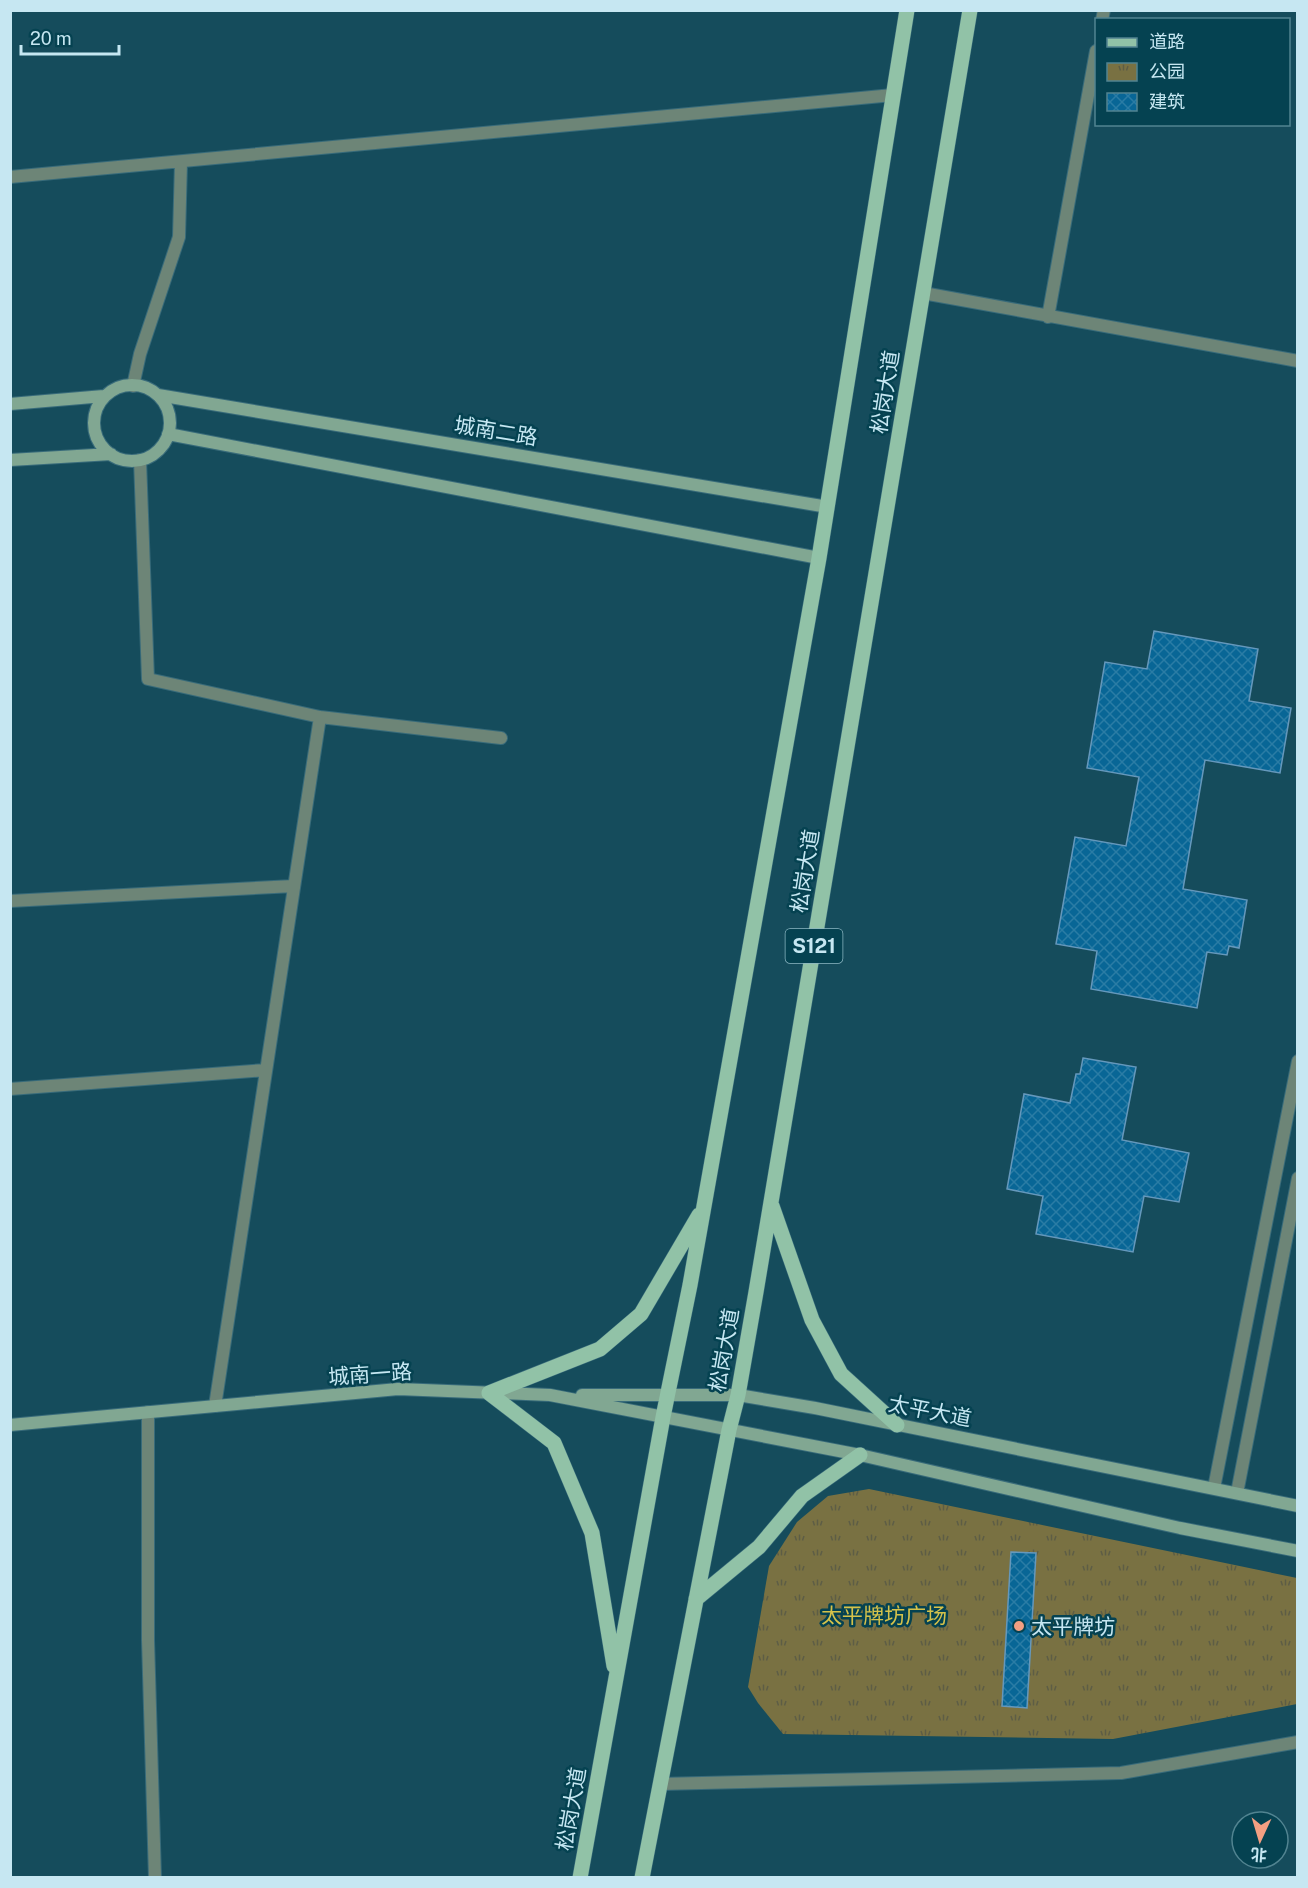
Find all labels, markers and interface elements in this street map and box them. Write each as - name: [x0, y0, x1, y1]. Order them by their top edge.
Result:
- scale bar: [21, 18, 118, 56]
- legend: [1095, 18, 1290, 126]
- text: 20 m: [30, 28, 72, 49]
- text: 道路: [1149, 31, 1185, 52]
- text: 公园: [1149, 61, 1185, 82]
- text: 建筑: [1149, 91, 1185, 112]
- street label: 松岗大道: [866, 349, 904, 435]
- street label: 城南二路: [453, 412, 539, 450]
- street label: 松岗大道: [786, 828, 824, 914]
- road number: S121: [786, 929, 842, 963]
- street label: 松岗大道: [704, 1306, 744, 1394]
- street label: 城南一路: [327, 1359, 413, 1389]
- street label: 太平大道: [886, 1391, 974, 1431]
- park label: 太平牌坊广场: [821, 1603, 947, 1628]
- place label: 太平牌坊: [1031, 1614, 1115, 1639]
- marker: 太平牌坊: [1012, 1619, 1026, 1633]
- street label: 松岗大道: [551, 1765, 591, 1853]
- north arrow: [1230, 1810, 1290, 1870]
- text: 北: [1250, 1844, 1268, 1865]

